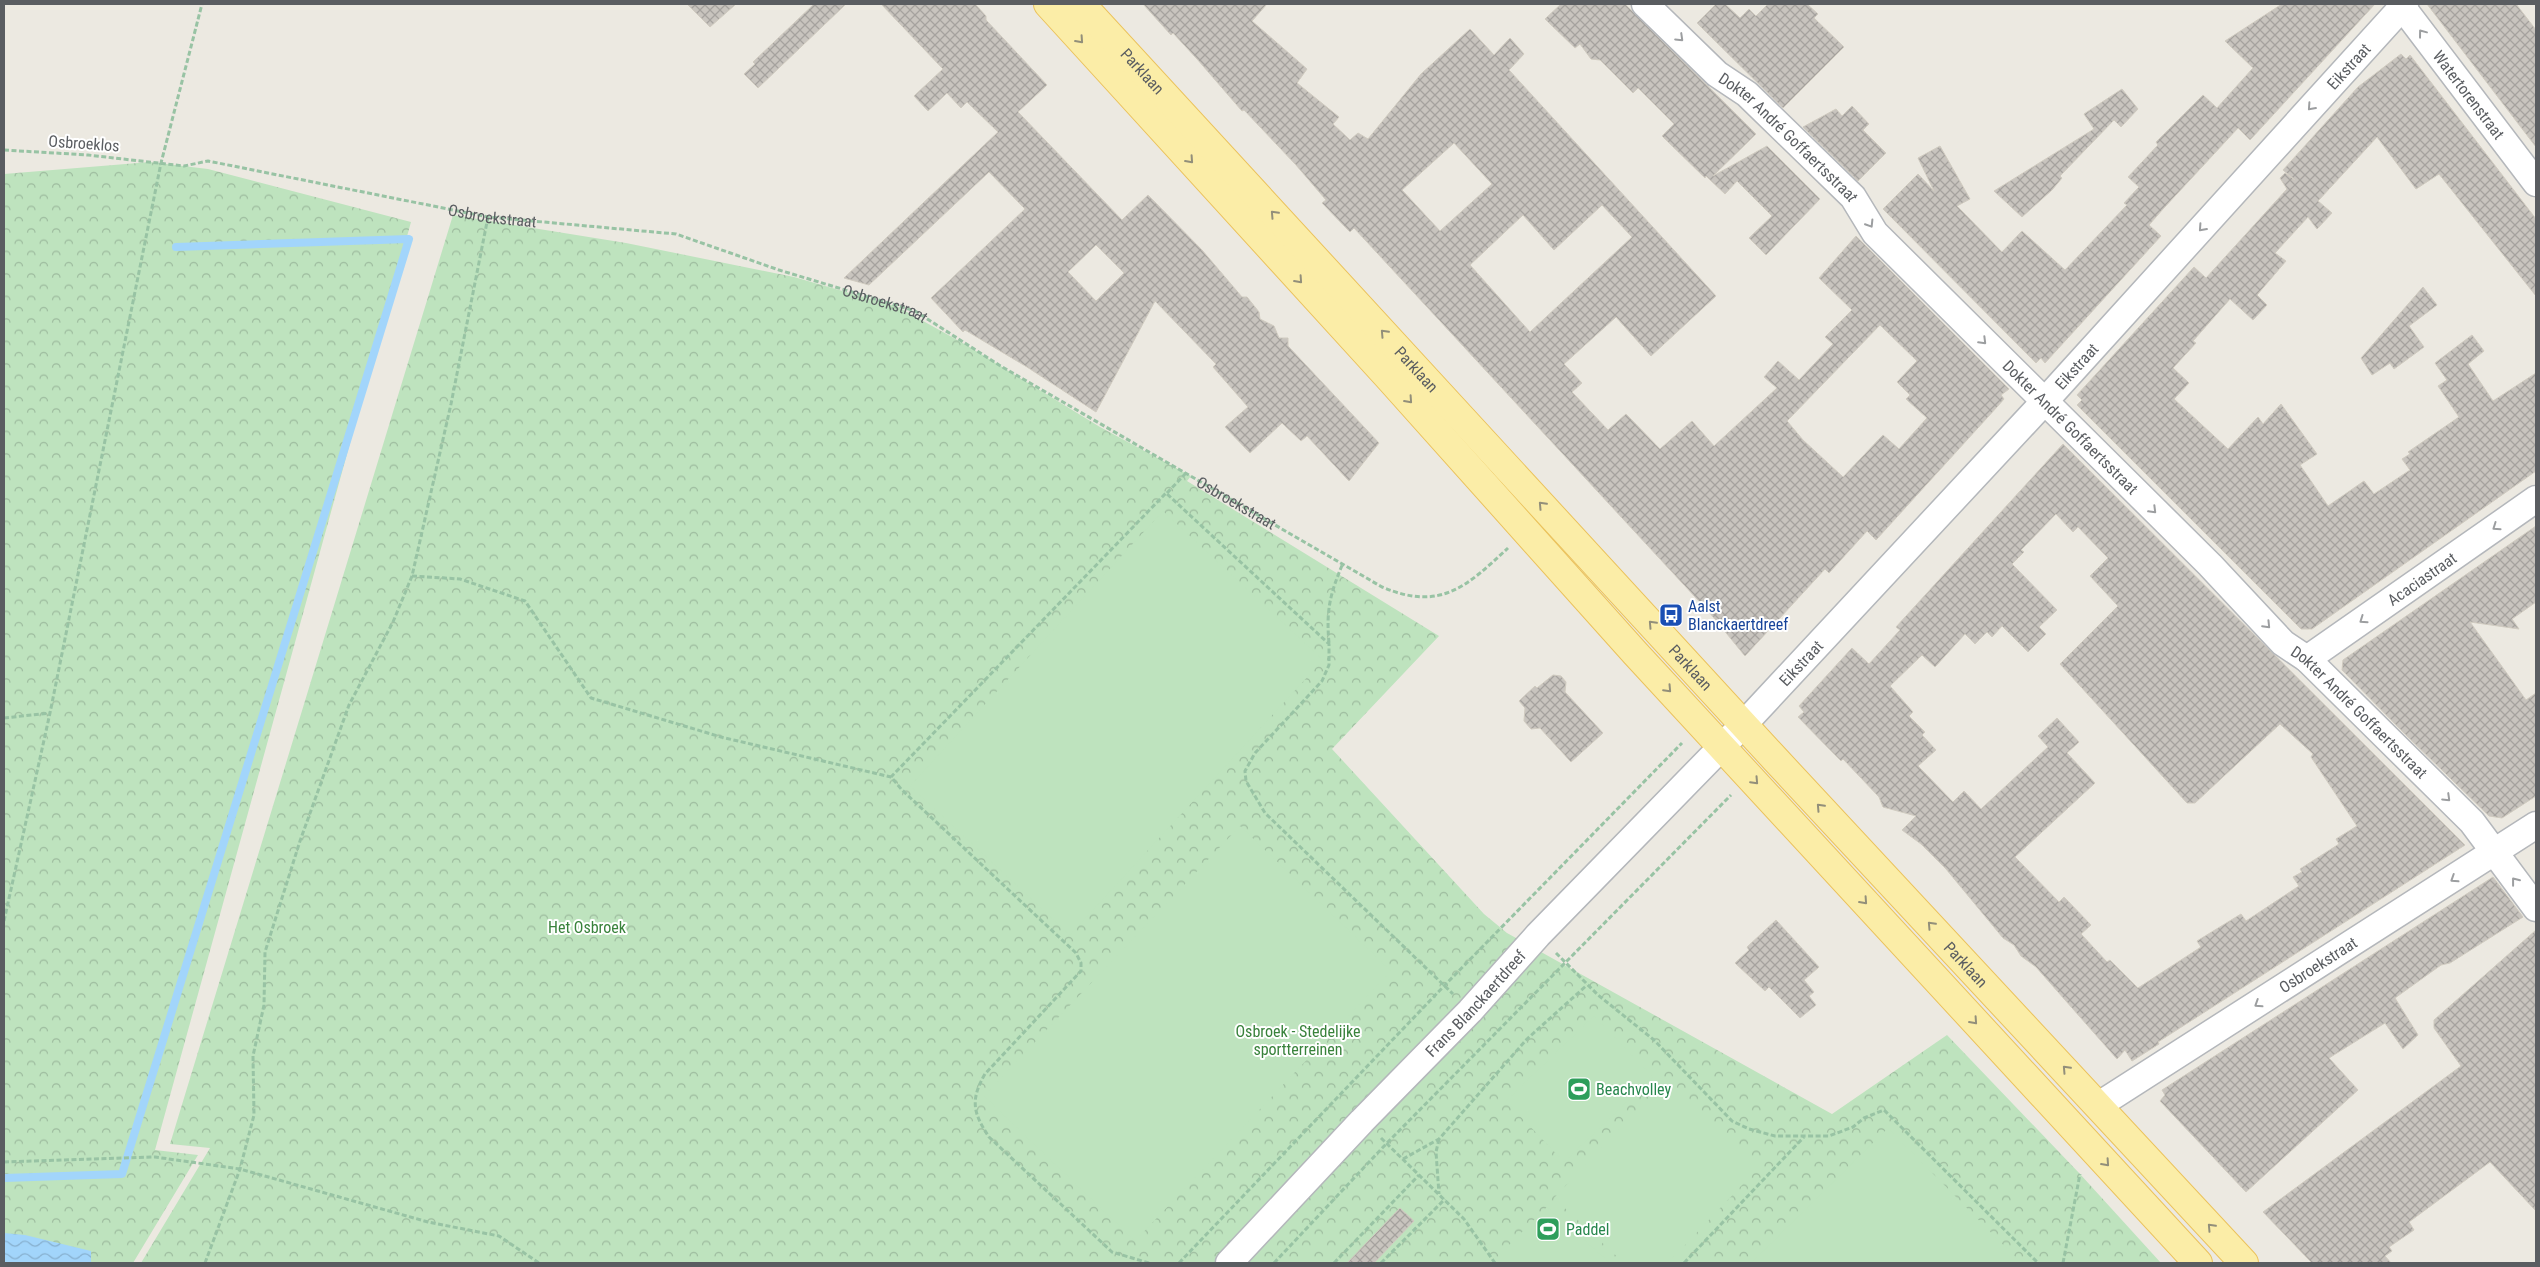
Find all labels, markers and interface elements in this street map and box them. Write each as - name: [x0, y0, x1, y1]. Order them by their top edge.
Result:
- one-way arrow: [2420, 30, 2428, 39]
- one-way arrow: [1674, 32, 1683, 41]
- one-way arrow: [1075, 34, 1084, 43]
- street label: Eikstraat: [2323, 39, 2375, 94]
- street label: Parklaan: [1117, 45, 1168, 98]
- street label: Watertorenstraat: [2429, 47, 2508, 143]
- street label: Dokter André Goffaertsstraat: [1715, 69, 1862, 205]
- one-way arrow: [2308, 102, 2317, 111]
- street label: Osbroeklos: [48, 132, 120, 155]
- one-way arrow: [1184, 154, 1193, 163]
- street label: Osbroekstraat: [447, 200, 538, 231]
- one-way arrow: [1271, 210, 1280, 219]
- one-way arrow: [1863, 219, 1873, 228]
- one-way arrow: [2198, 222, 2207, 231]
- one-way arrow: [1293, 275, 1302, 284]
- street label: Osbroekstraat: [840, 281, 932, 327]
- one-way arrow: [1381, 330, 1390, 339]
- one-way arrow: [1977, 335, 1986, 344]
- street label: Eikstraat: [2051, 339, 2103, 393]
- street label: Parklaan: [1391, 343, 1442, 396]
- street label: Dokter André Goffaertsstraat: [1999, 356, 2142, 499]
- one-way arrow: [1403, 395, 1412, 404]
- street label: Osbroekstraat: [1193, 473, 1280, 534]
- one-way arrow: [1538, 501, 1547, 510]
- one-way arrow: [2147, 504, 2156, 513]
- one-way arrow: [2493, 521, 2502, 530]
- street label: Acaciastraat: [2384, 548, 2460, 610]
- place label: Aalst Blanckaertdreef: [1688, 597, 1788, 634]
- bus stop icon: Aalst Blanckaertdreef: [1658, 602, 1684, 628]
- one-way arrow: [2360, 614, 2369, 623]
- one-way arrow: [2261, 620, 2270, 629]
- one-way arrow: [1648, 621, 1657, 630]
- street label: Eikstraat: [1775, 636, 1827, 690]
- street label: Parklaan: [1665, 641, 1716, 694]
- street label: Dokter André Goffaertsstraat: [2287, 642, 2431, 783]
- one-way arrow: [1662, 683, 1671, 692]
- one-way arrow: [1749, 776, 1758, 785]
- one-way arrow: [2442, 792, 2451, 801]
- one-way arrow: [1817, 803, 1826, 812]
- one-way arrow: [2450, 872, 2459, 882]
- one-way arrow: [2512, 878, 2520, 887]
- one-way arrow: [1858, 895, 1867, 904]
- park label: Het Osbroek: [548, 918, 627, 937]
- one-way arrow: [1928, 922, 1937, 931]
- street label: Osbroekstraat: [2276, 933, 2361, 997]
- street label: Parklaan: [1940, 938, 1992, 991]
- street label: Frans Blanckaertdreef: [1421, 946, 1530, 1061]
- one-way arrow: [2254, 997, 2263, 1007]
- one-way arrow: [1968, 1015, 1977, 1024]
- park label: Osbroek - Stedelijke sportterreinen: [1235, 1022, 1361, 1059]
- one-way arrow: [2062, 1066, 2071, 1075]
- sports icon: Beachvolley: [1566, 1076, 1592, 1102]
- place label: Beachvolley: [1596, 1080, 1672, 1099]
- one-way arrow: [2100, 1158, 2109, 1167]
- sports icon: Paddel: [1535, 1216, 1561, 1242]
- place label: Paddel: [1566, 1220, 1610, 1239]
- one-way arrow: [2208, 1224, 2217, 1233]

